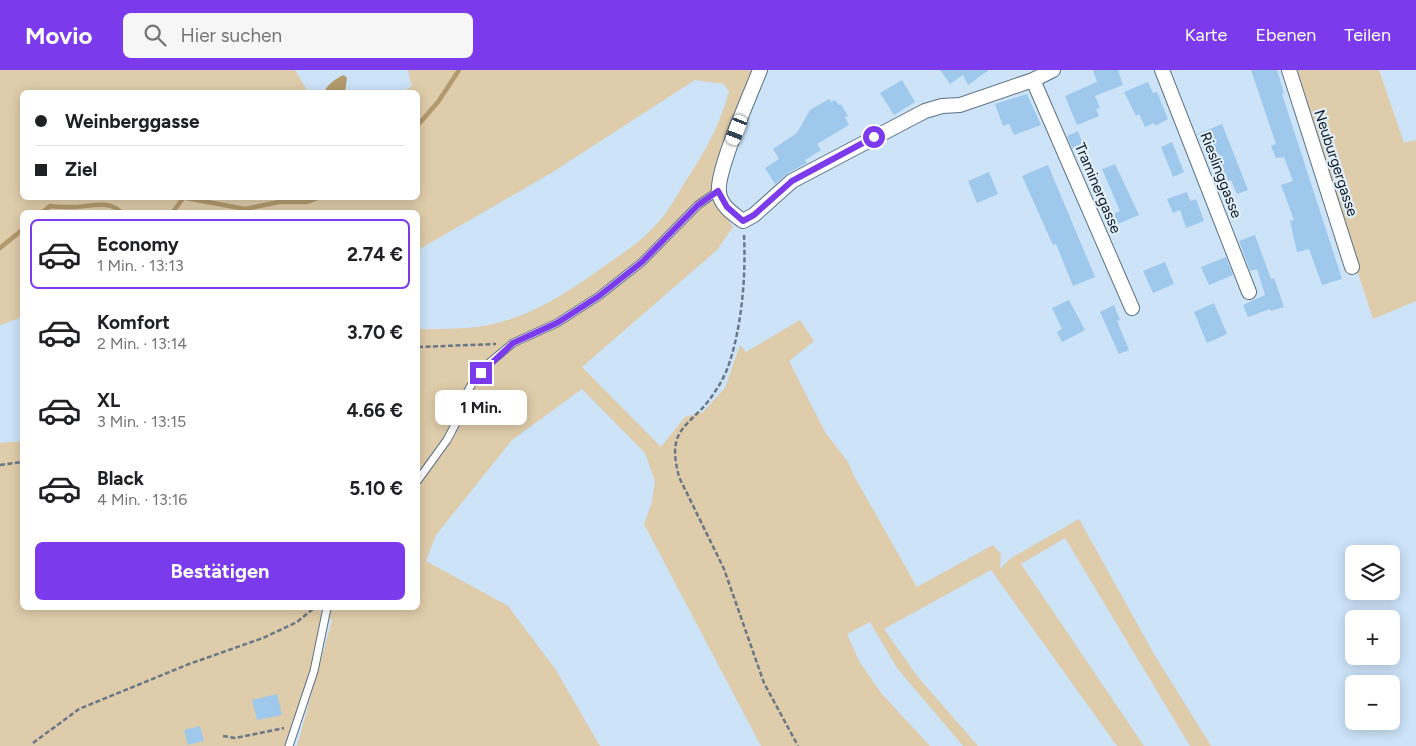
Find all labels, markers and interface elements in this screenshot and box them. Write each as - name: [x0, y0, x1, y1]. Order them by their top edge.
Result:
- search box: [123, 13, 473, 58]
- text: Movio: [25, 21, 93, 50]
- icon: search: [141, 21, 169, 49]
- text: Hier suchen: [181, 24, 282, 47]
- text: Karte: [1185, 24, 1227, 46]
- text: Ebenen: [1255, 24, 1316, 46]
- text: Teilen: [1344, 24, 1391, 46]
- street label: Neuburgergasse: [1310, 107, 1362, 219]
- text: Weinberggasse: [65, 110, 199, 133]
- car: [724, 113, 749, 147]
- route start: [863, 126, 885, 148]
- street label: Rieslinggasse: [1196, 129, 1246, 221]
- street label: Traminergasse: [1071, 140, 1125, 236]
- text: Ziel: [65, 158, 97, 181]
- icon: car: [37, 232, 82, 277]
- text: Economy: [97, 233, 179, 256]
- text: 2.74 €: [347, 243, 403, 266]
- text: 1 Min. · 13:13: [97, 256, 184, 275]
- icon: car: [37, 310, 82, 355]
- text: Komfort: [97, 311, 170, 334]
- text: 3.70 €: [347, 321, 403, 344]
- text: 2 Min. · 13:14: [97, 334, 187, 353]
- route end: [470, 362, 492, 384]
- icon: car: [37, 388, 82, 433]
- text: XL: [97, 389, 120, 412]
- callout: 1 Min.: [435, 390, 527, 426]
- text: 1 Min.: [460, 398, 502, 417]
- text: 4.66 €: [346, 399, 403, 422]
- text: 3 Min. · 13:15: [97, 412, 186, 431]
- icon: car: [37, 466, 82, 511]
- text: Black: [97, 467, 144, 490]
- text: 5.10 €: [349, 477, 403, 500]
- text: 4 Min. · 13:16: [97, 490, 187, 509]
- button: Bestätigen: [35, 542, 405, 600]
- map controls: [1345, 545, 1400, 730]
- button: layers: [1345, 545, 1400, 600]
- button: +: [1345, 610, 1400, 665]
- button: −: [1345, 675, 1400, 730]

